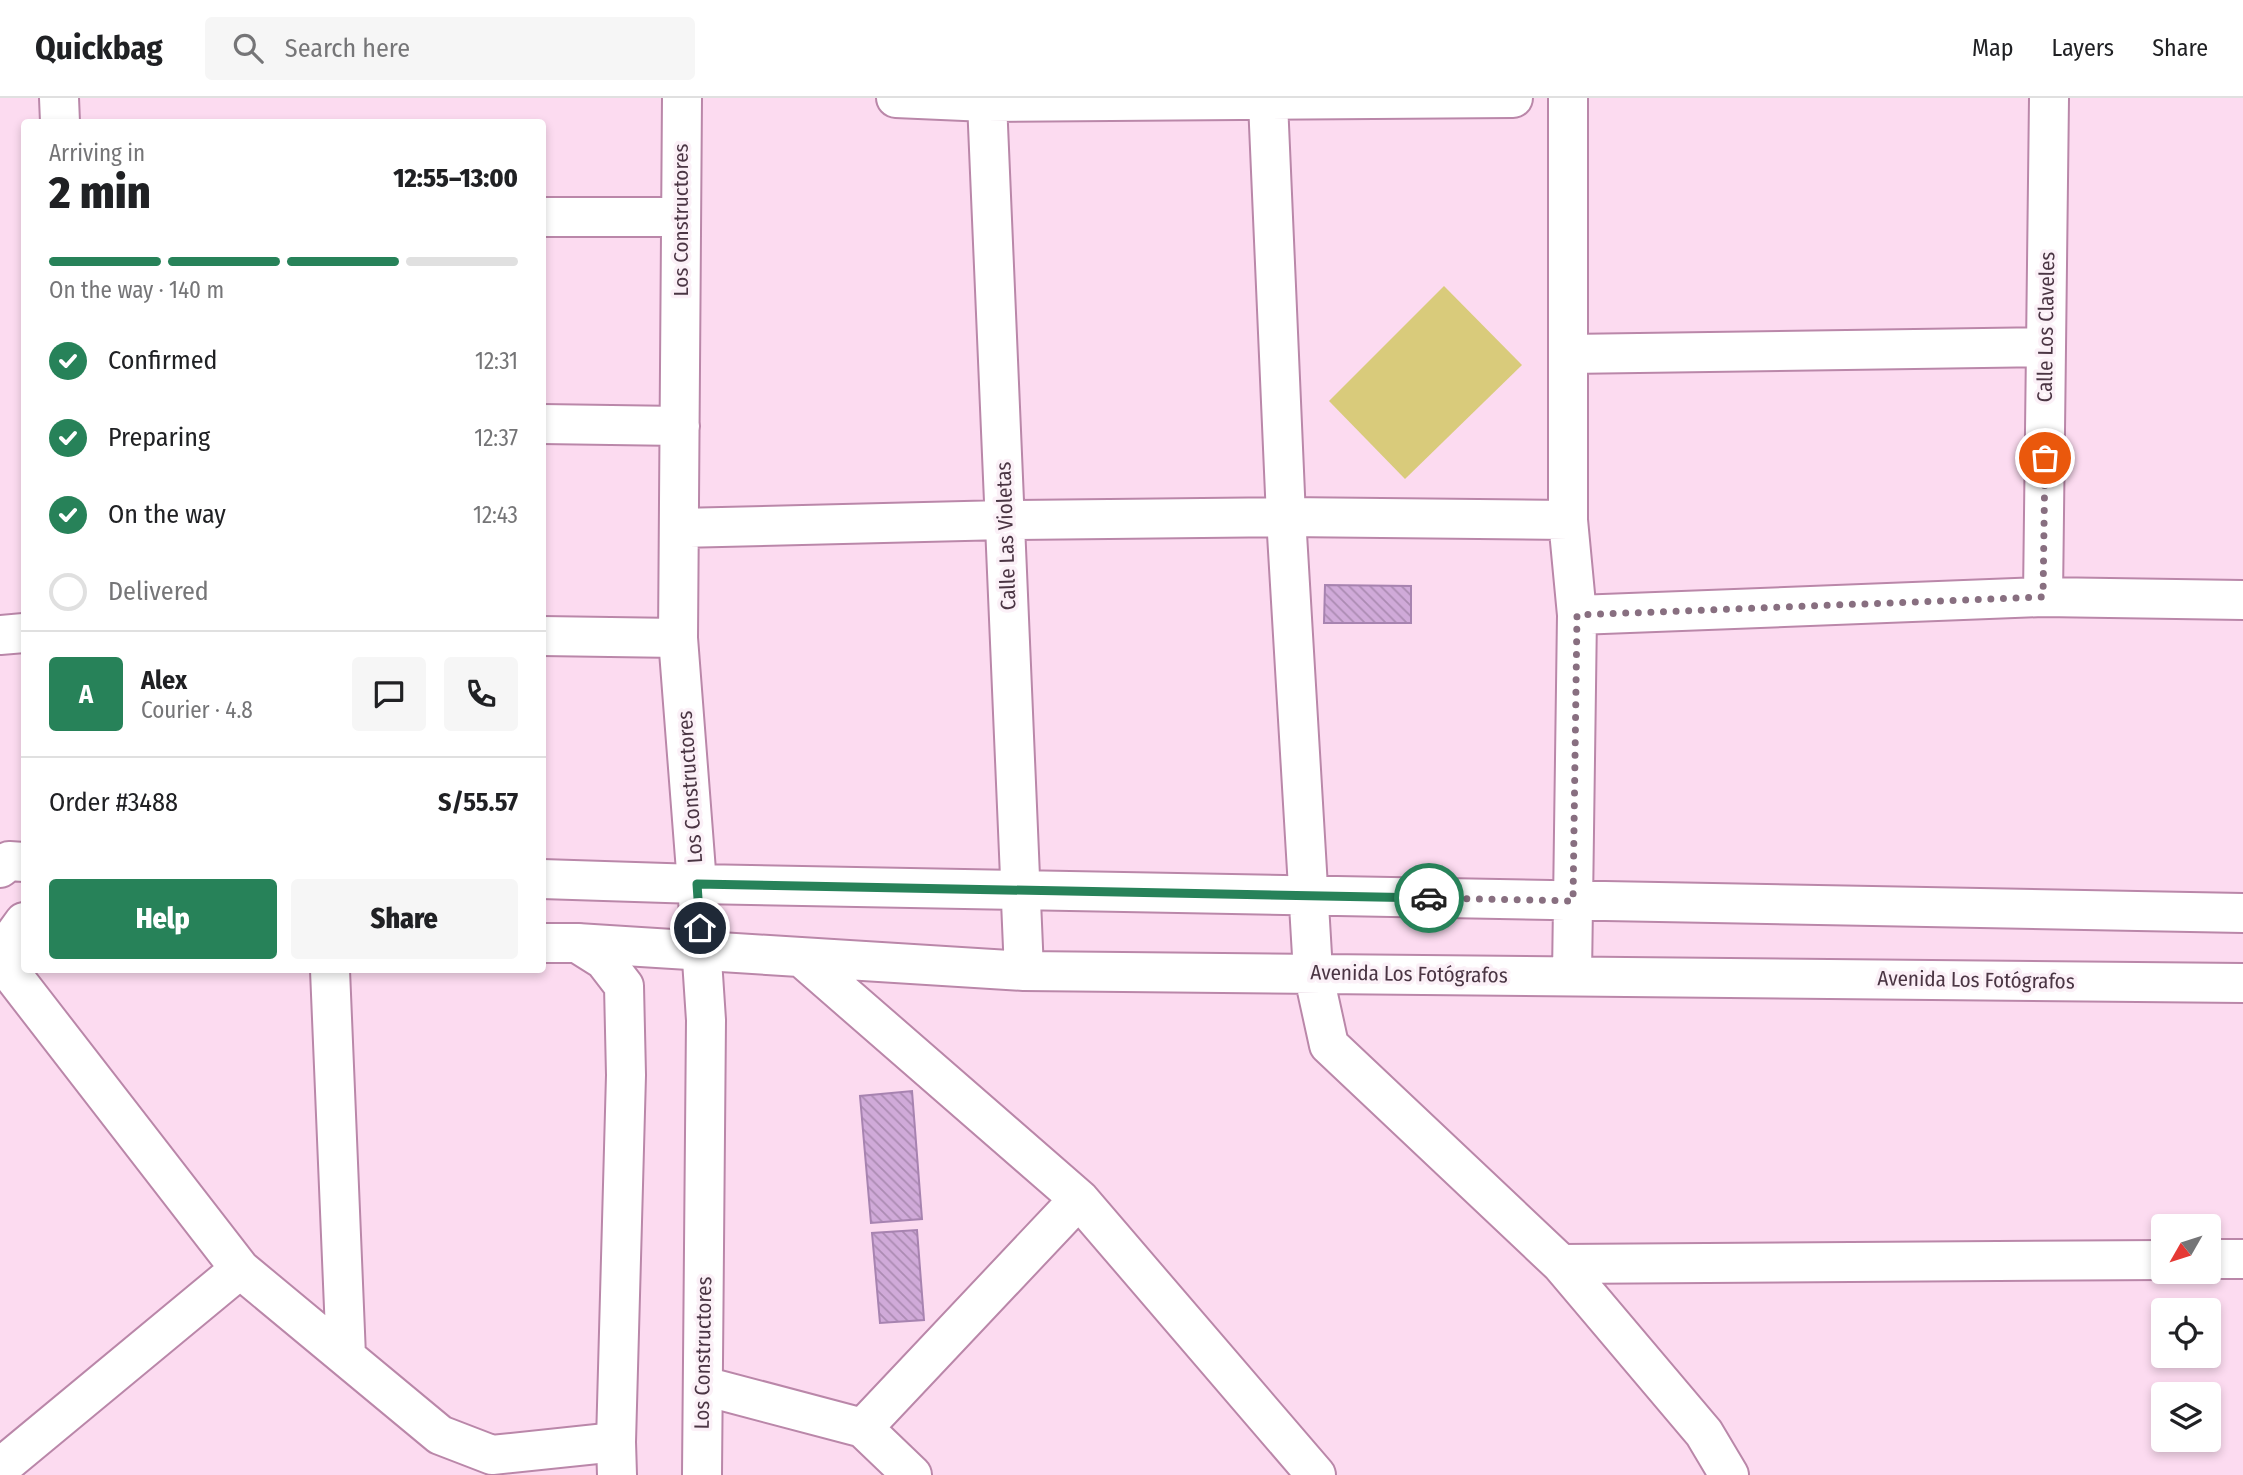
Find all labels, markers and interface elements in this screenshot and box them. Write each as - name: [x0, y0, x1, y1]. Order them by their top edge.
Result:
- search box: [205, 17, 695, 80]
- text: Quickbag: [35, 28, 163, 68]
- icon: search: [229, 29, 267, 67]
- text: Search here: [285, 33, 410, 64]
- text: Map: [1972, 34, 2014, 62]
- text: Layers: [2052, 34, 2114, 62]
- text: Share: [2152, 34, 2208, 62]
- text: Arriving in: [49, 139, 145, 167]
- street label: Los Constructores: [668, 143, 694, 296]
- text: 12:55–13:00: [393, 163, 518, 194]
- text: 2 min: [49, 165, 151, 220]
- street label: Calle Los Claveles: [2032, 251, 2060, 403]
- text: On the way · 140 m: [49, 276, 224, 304]
- icon: check: [49, 342, 87, 380]
- text: Confirmed: [108, 345, 218, 376]
- text: 12:31: [475, 347, 518, 375]
- icon: check: [49, 419, 87, 457]
- text: Preparing: [108, 422, 210, 453]
- text: 12:37: [474, 424, 518, 452]
- pin: [2015, 428, 2075, 488]
- icon: bag: [2026, 439, 2064, 477]
- street label: Calle Las Violetas: [990, 461, 1022, 611]
- icon: check: [49, 496, 87, 534]
- text: On the way: [108, 499, 226, 530]
- text: 12:43: [473, 501, 518, 529]
- text: Delivered: [108, 576, 209, 607]
- button: chat: [352, 657, 426, 731]
- button: phone: [444, 657, 518, 731]
- text: Alex: [141, 665, 187, 696]
- text: A: [79, 679, 93, 710]
- text: Courier · 4.8: [141, 696, 253, 724]
- street label: Los Constructores: [672, 710, 708, 864]
- text: Order #3488: [49, 787, 178, 818]
- text: S/55.57: [438, 787, 518, 818]
- courier: [1394, 863, 1464, 933]
- button: Help: [49, 879, 277, 959]
- button: Share: [291, 879, 518, 959]
- icon: car: [1410, 879, 1448, 917]
- pin: [670, 898, 730, 958]
- icon: home: [681, 909, 719, 947]
- street label: Avenida Los Fotógrafos: [1310, 959, 1508, 989]
- street label: Avenida Los Fotógrafos: [1877, 965, 2075, 995]
- north arrow: [2151, 1214, 2221, 1284]
- map controls: [2151, 1214, 2221, 1452]
- street label: Los Constructores: [689, 1276, 717, 1430]
- button: locate: [2151, 1298, 2221, 1368]
- button: layers: [2151, 1382, 2221, 1452]

